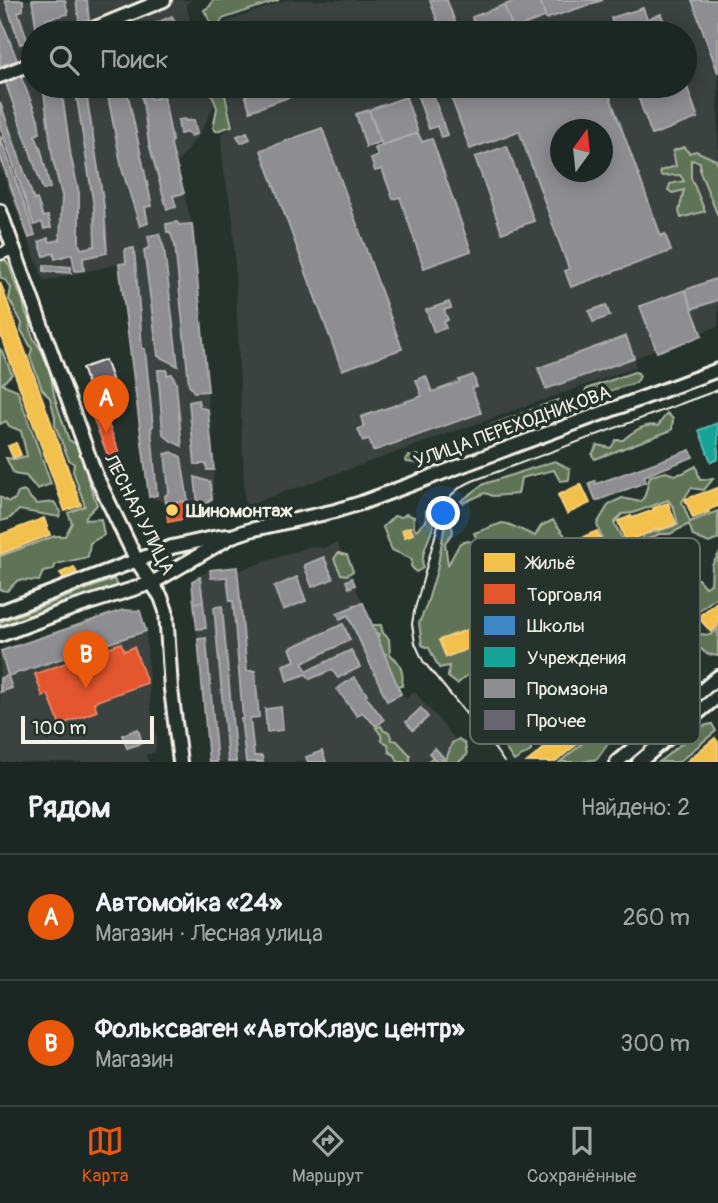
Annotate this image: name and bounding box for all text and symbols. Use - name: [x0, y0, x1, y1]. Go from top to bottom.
- search box: [21, 21, 697, 98]
- icon: search: [45, 41, 83, 79]
- text: Поиск: [101, 44, 169, 76]
- north arrow: [550, 119, 613, 182]
- pin: A: [83, 375, 129, 433]
- street label: УЛИЦА ПЕРЕХОДНИКОВА: [411, 380, 614, 474]
- street label: ЛЕСНАЯ УЛИЦА: [98, 449, 180, 579]
- your location: [426, 496, 460, 530]
- place label: Шиномонтаж: [185, 499, 293, 523]
- marker: Шиномонтаж: [164, 502, 180, 518]
- legend: [470, 538, 700, 744]
- text: Жильё: [524, 551, 576, 575]
- text: Торговля: [527, 583, 602, 607]
- text: Школы: [527, 614, 585, 638]
- pin: B: [63, 631, 109, 689]
- text: Учреждения: [527, 646, 626, 670]
- text: Промзона: [527, 677, 608, 701]
- text: Прочее: [527, 709, 587, 733]
- scale bar: [21, 713, 154, 745]
- text: 100 m: [32, 716, 86, 740]
- text: Рядом: [28, 789, 111, 826]
- text: Найдено: 2: [581, 793, 690, 822]
- text: Автомойка «24»: [95, 887, 282, 919]
- text: A: [44, 903, 58, 932]
- text: 260 m: [623, 903, 690, 932]
- text: Магазин · Лесная улица: [95, 919, 323, 948]
- text: Фольксваген «АвтоКлаус центр»: [95, 1013, 465, 1045]
- text: B: [44, 1029, 58, 1058]
- text: 300 m: [620, 1029, 690, 1058]
- text: Магазин: [95, 1045, 174, 1074]
- tab: Карта: [82, 1122, 129, 1188]
- tab: Маршрут: [292, 1122, 364, 1188]
- tab: Сохранённые: [527, 1122, 636, 1188]

